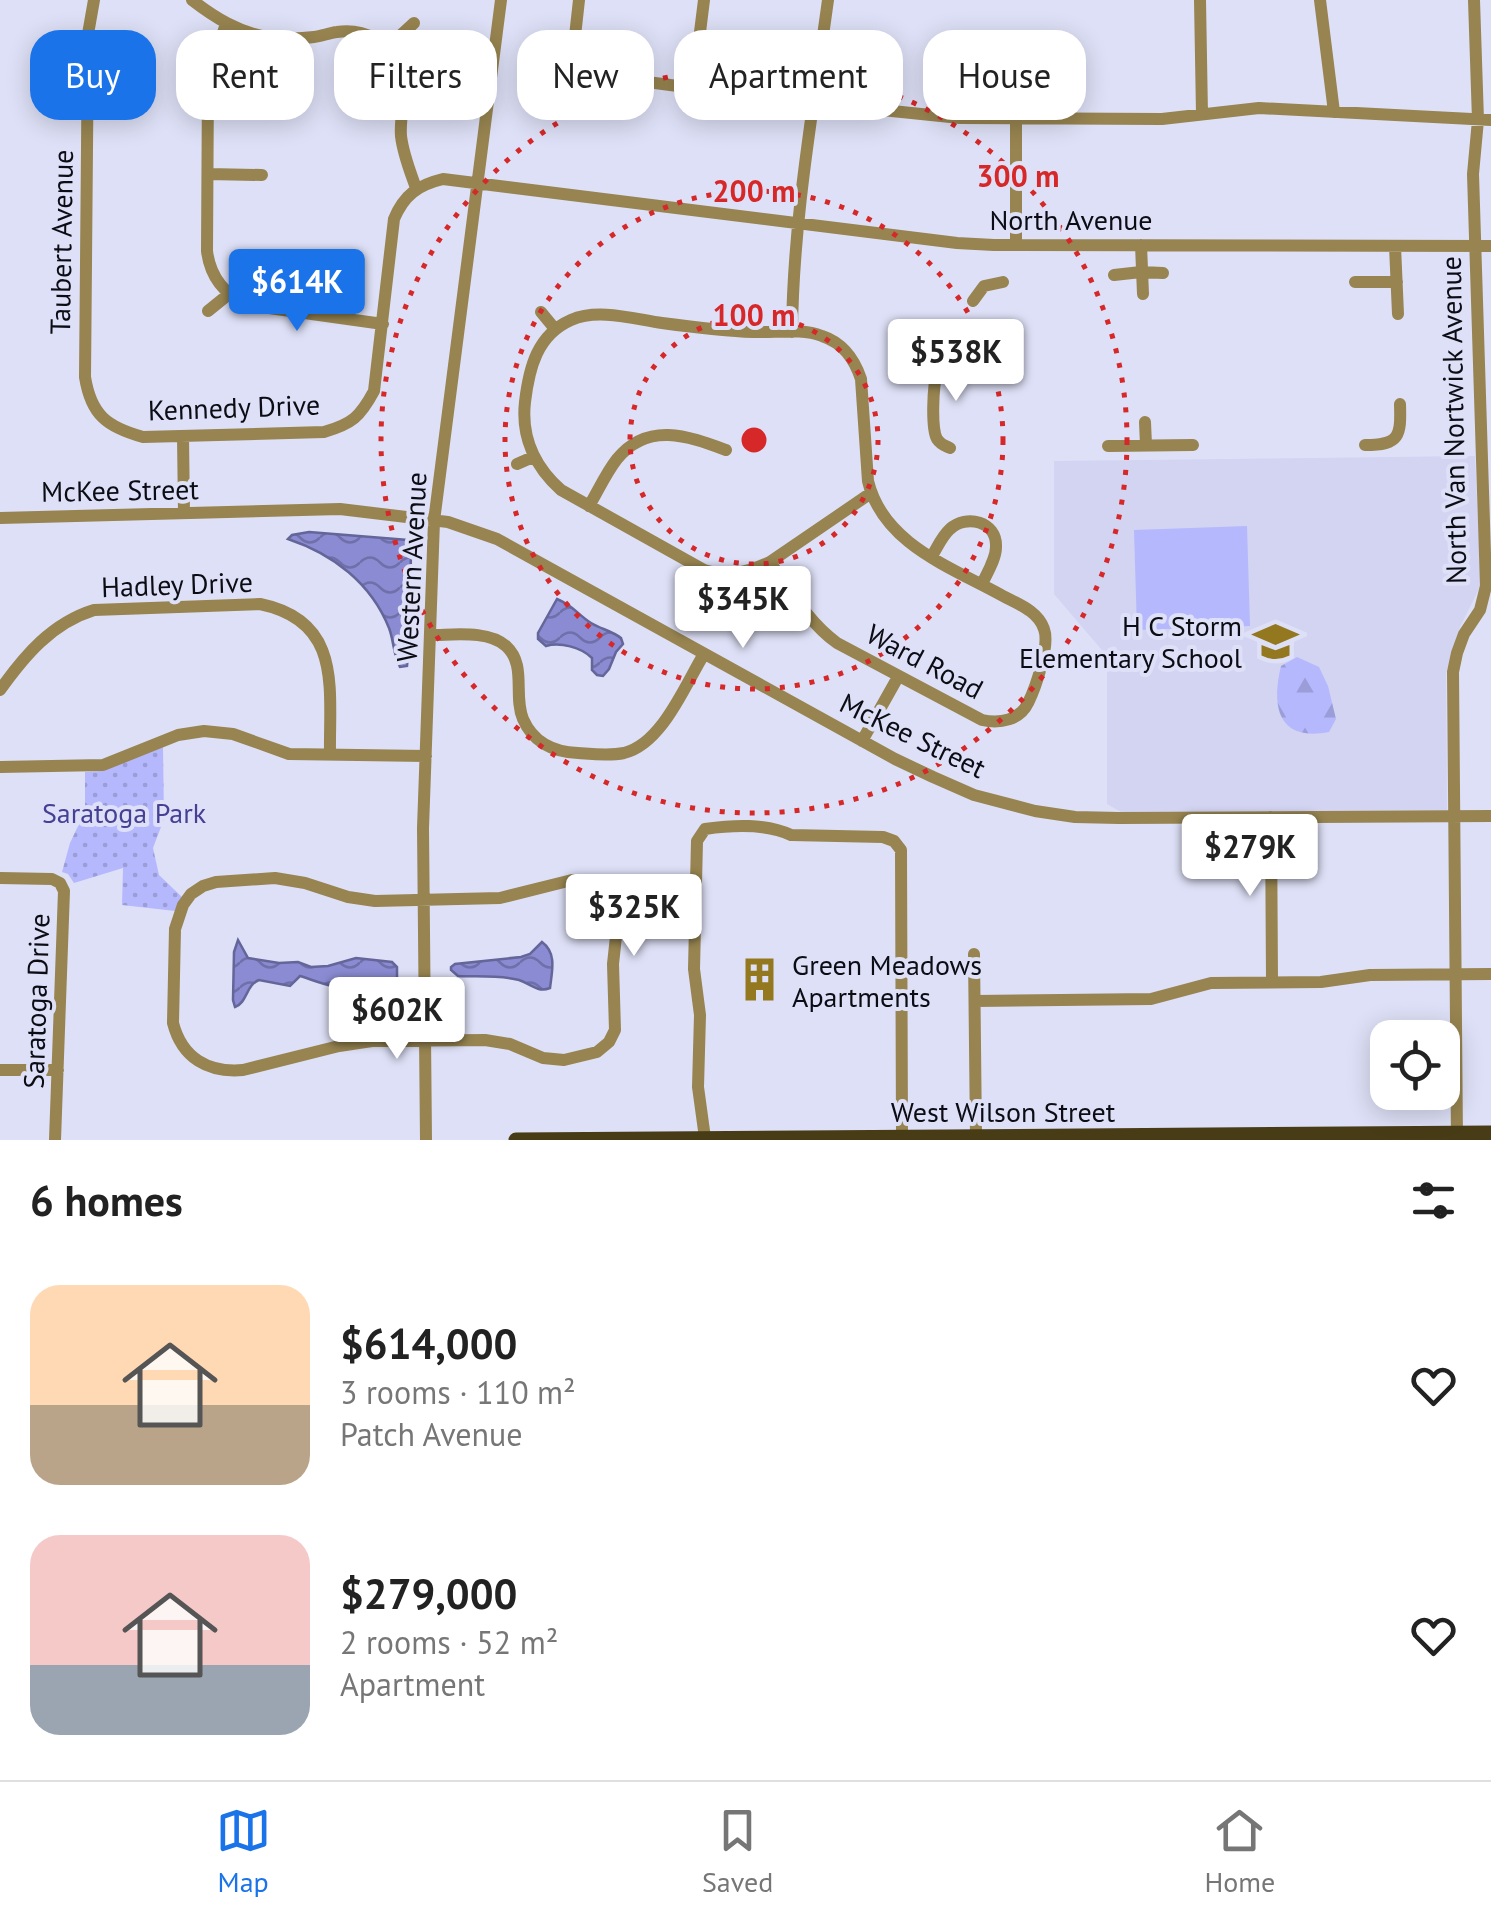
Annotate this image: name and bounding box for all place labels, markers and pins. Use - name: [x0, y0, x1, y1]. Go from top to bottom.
- pin: $614K: [227, 249, 367, 334]
- pin: $538K: [886, 319, 1026, 404]
- centre of rings: [736, 422, 772, 458]
- pin: $345K: [673, 566, 813, 651]
- place label: H C Storm Elementary School: [1019, 607, 1242, 676]
- school or university icon: H C Storm Elementary School: [1251, 617, 1299, 665]
- pin: $279K: [1180, 814, 1320, 899]
- pin: $325K: [564, 874, 704, 959]
- place label: Green Meadows Apartments: [792, 946, 982, 1015]
- building icon: Green Meadows Apartments: [735, 956, 783, 1004]
- pin: $602K: [327, 977, 467, 1062]

